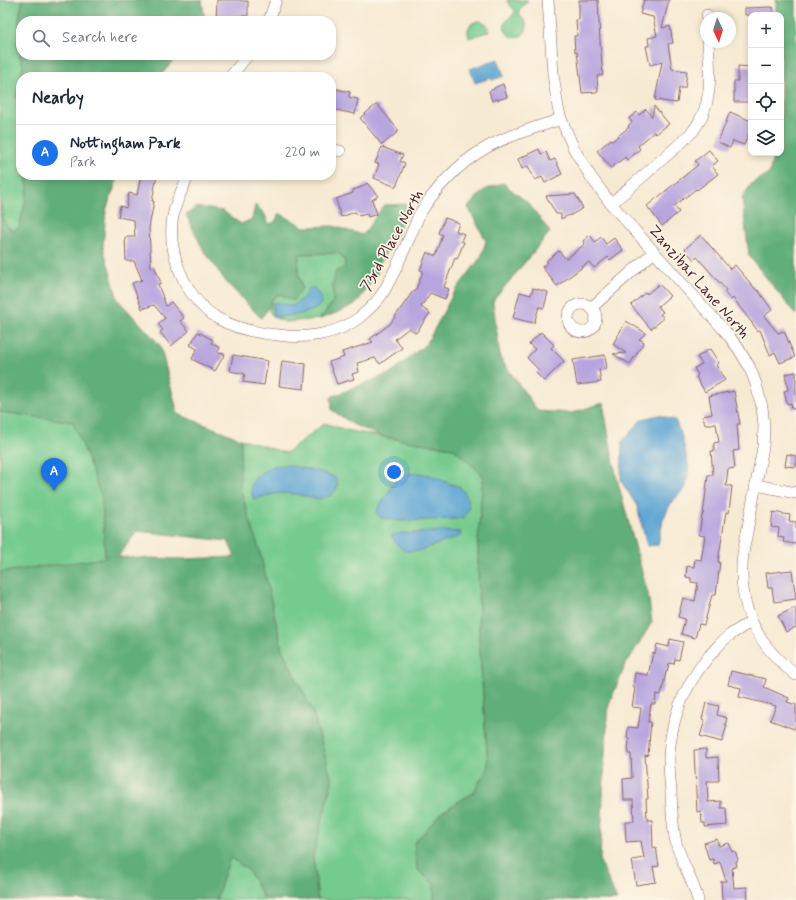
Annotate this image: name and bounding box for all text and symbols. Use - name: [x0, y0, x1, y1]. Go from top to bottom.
- north arrow: [700, 12, 736, 48]
- map controls: [748, 12, 784, 156]
- button: +: [748, 12, 784, 48]
- search box: [16, 16, 336, 60]
- icon: search: [30, 27, 52, 49]
- text: Search here: [62, 28, 138, 48]
- button: −: [748, 48, 784, 84]
- button: locate: [748, 84, 784, 120]
- text: Nearby: [32, 87, 84, 109]
- button: layers: [748, 120, 784, 156]
- text: Nottingham Park: [70, 134, 181, 154]
- text: A: [41, 144, 49, 161]
- text: 220 m: [285, 144, 320, 161]
- text: Park: [70, 154, 96, 171]
- street label: 73rd Place North: [356, 186, 429, 295]
- street label: Zanzibar Lane North: [644, 221, 754, 343]
- pin: A: [41, 458, 67, 491]
- your location: [384, 462, 404, 482]

